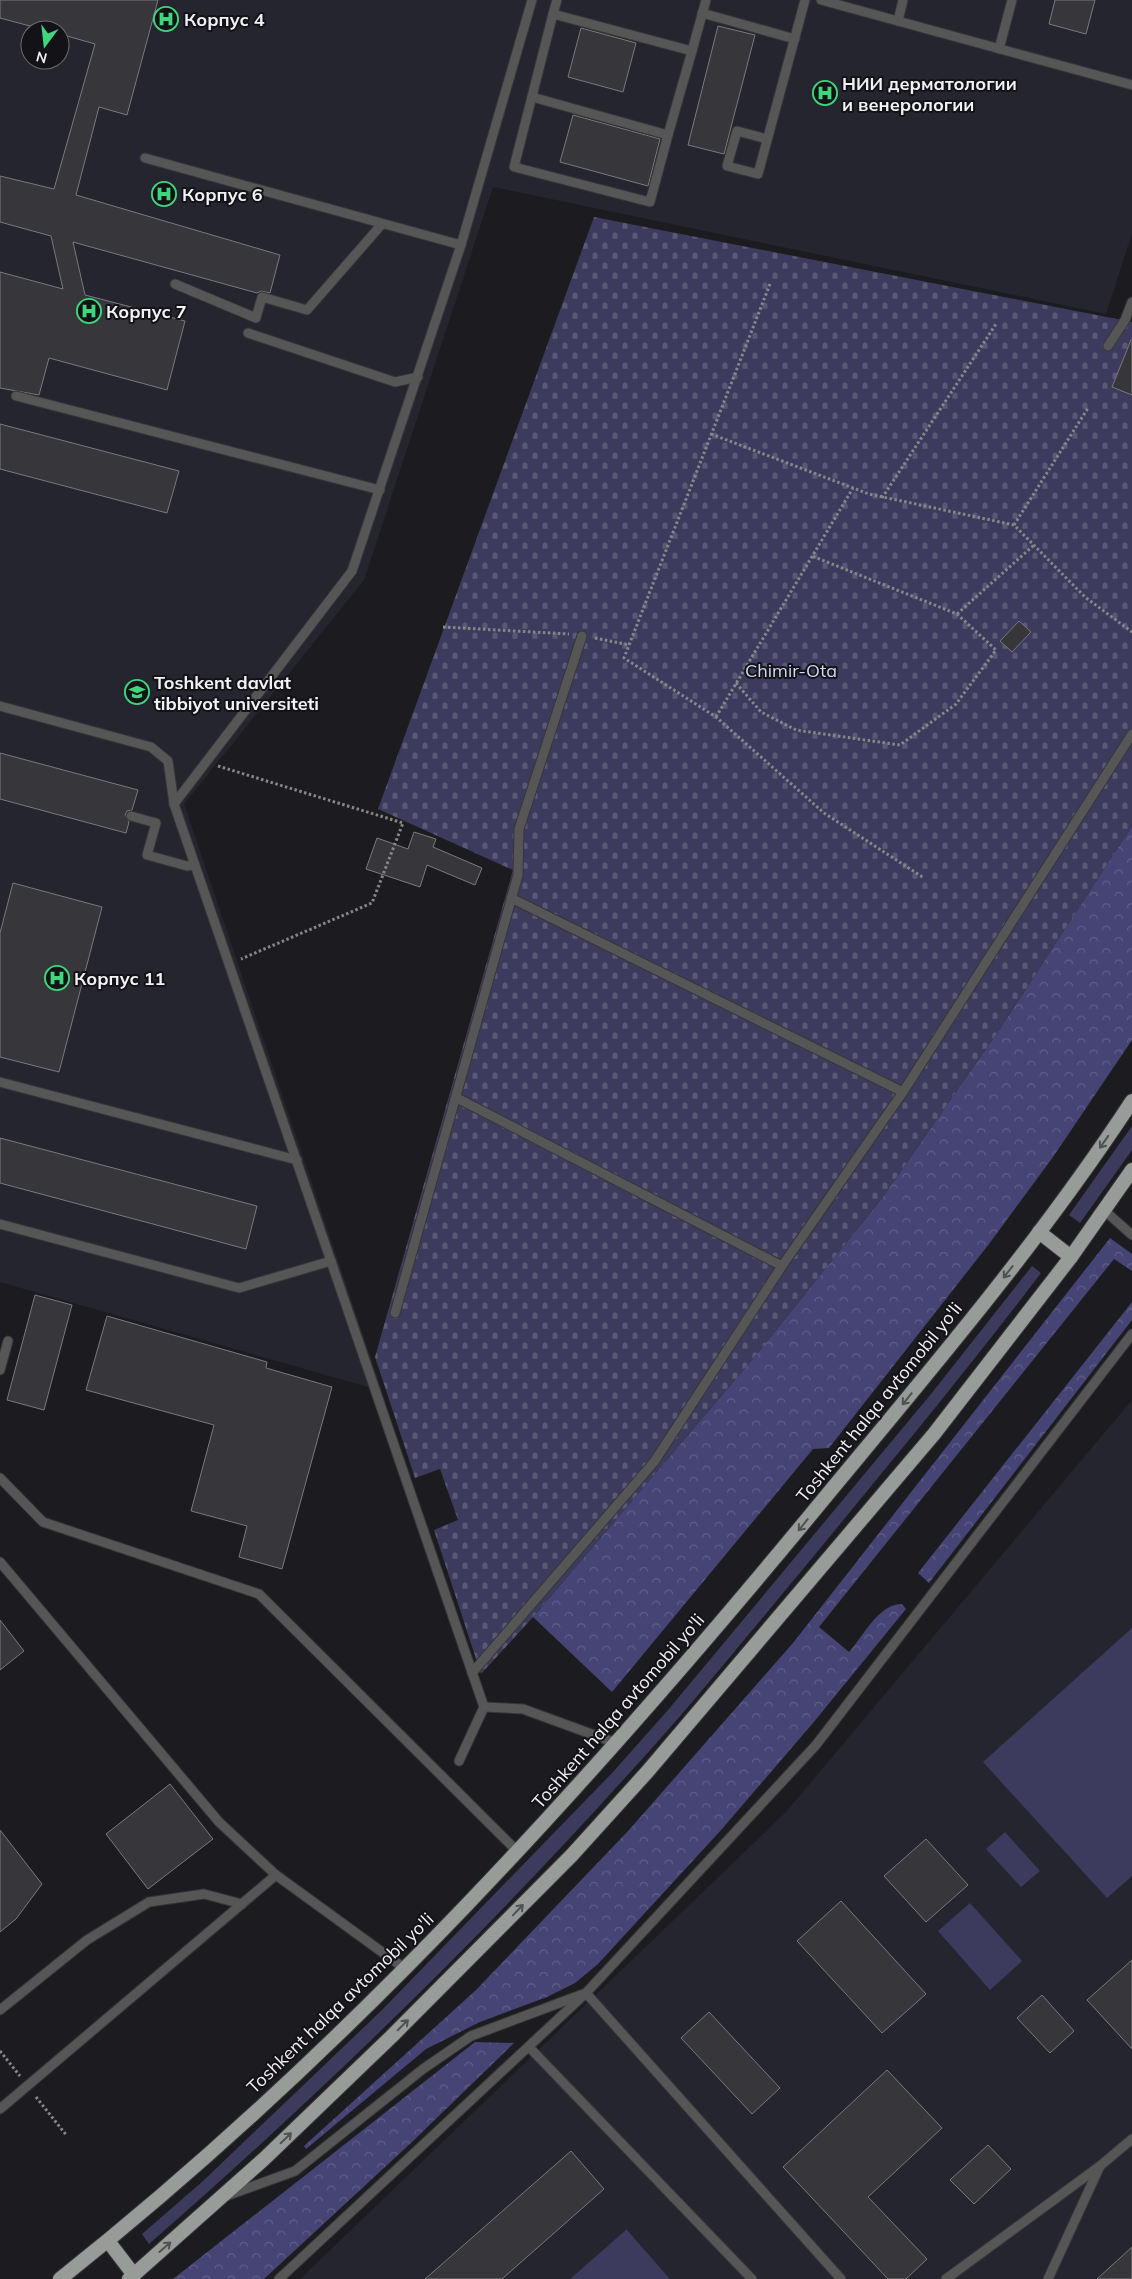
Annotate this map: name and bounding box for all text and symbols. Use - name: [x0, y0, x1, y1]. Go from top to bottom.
- hospital icon: Корпус 4: [153, 6, 179, 32]
- place label: Корпус 4: [184, 8, 265, 31]
- north arrow: [20, 20, 70, 70]
- text: N: [34, 47, 49, 68]
- place label: НИИ дерматологии и венерологии: [842, 72, 1017, 116]
- hospital icon: НИИ дерматологии и венерологии: [812, 80, 838, 106]
- hospital icon: Корпус 6: [151, 181, 177, 207]
- place label: Корпус 6: [182, 183, 263, 206]
- hospital icon: Корпус 7: [76, 298, 102, 324]
- place label: Корпус 7: [106, 300, 187, 323]
- park label: Chimir-Ota: [745, 659, 837, 682]
- place label: Toshkent davlat tibbiyot universiteti: [154, 671, 319, 715]
- school or university icon: Toshkent davlat tibbiyot universiteti: [124, 679, 150, 705]
- hospital icon: Корпус 11: [44, 965, 70, 991]
- place label: Корпус 11: [74, 967, 165, 990]
- one-way arrow: [1099, 1134, 1110, 1148]
- one-way arrow: [1003, 1265, 1013, 1279]
- street label: Toshkent halqa avtomobil yo'li: [791, 1297, 967, 1507]
- one-way arrow: [901, 1393, 912, 1406]
- one-way arrow: [798, 1518, 809, 1531]
- street label: Toshkent halqa avtomobil yo'li: [527, 1609, 709, 1813]
- one-way arrow: [512, 1904, 524, 1917]
- street label: Toshkent halqa avtomobil yo'li: [242, 1908, 438, 2098]
- one-way arrow: [397, 2019, 409, 2032]
- one-way arrow: [280, 2133, 292, 2145]
- one-way arrow: [159, 2241, 172, 2253]

